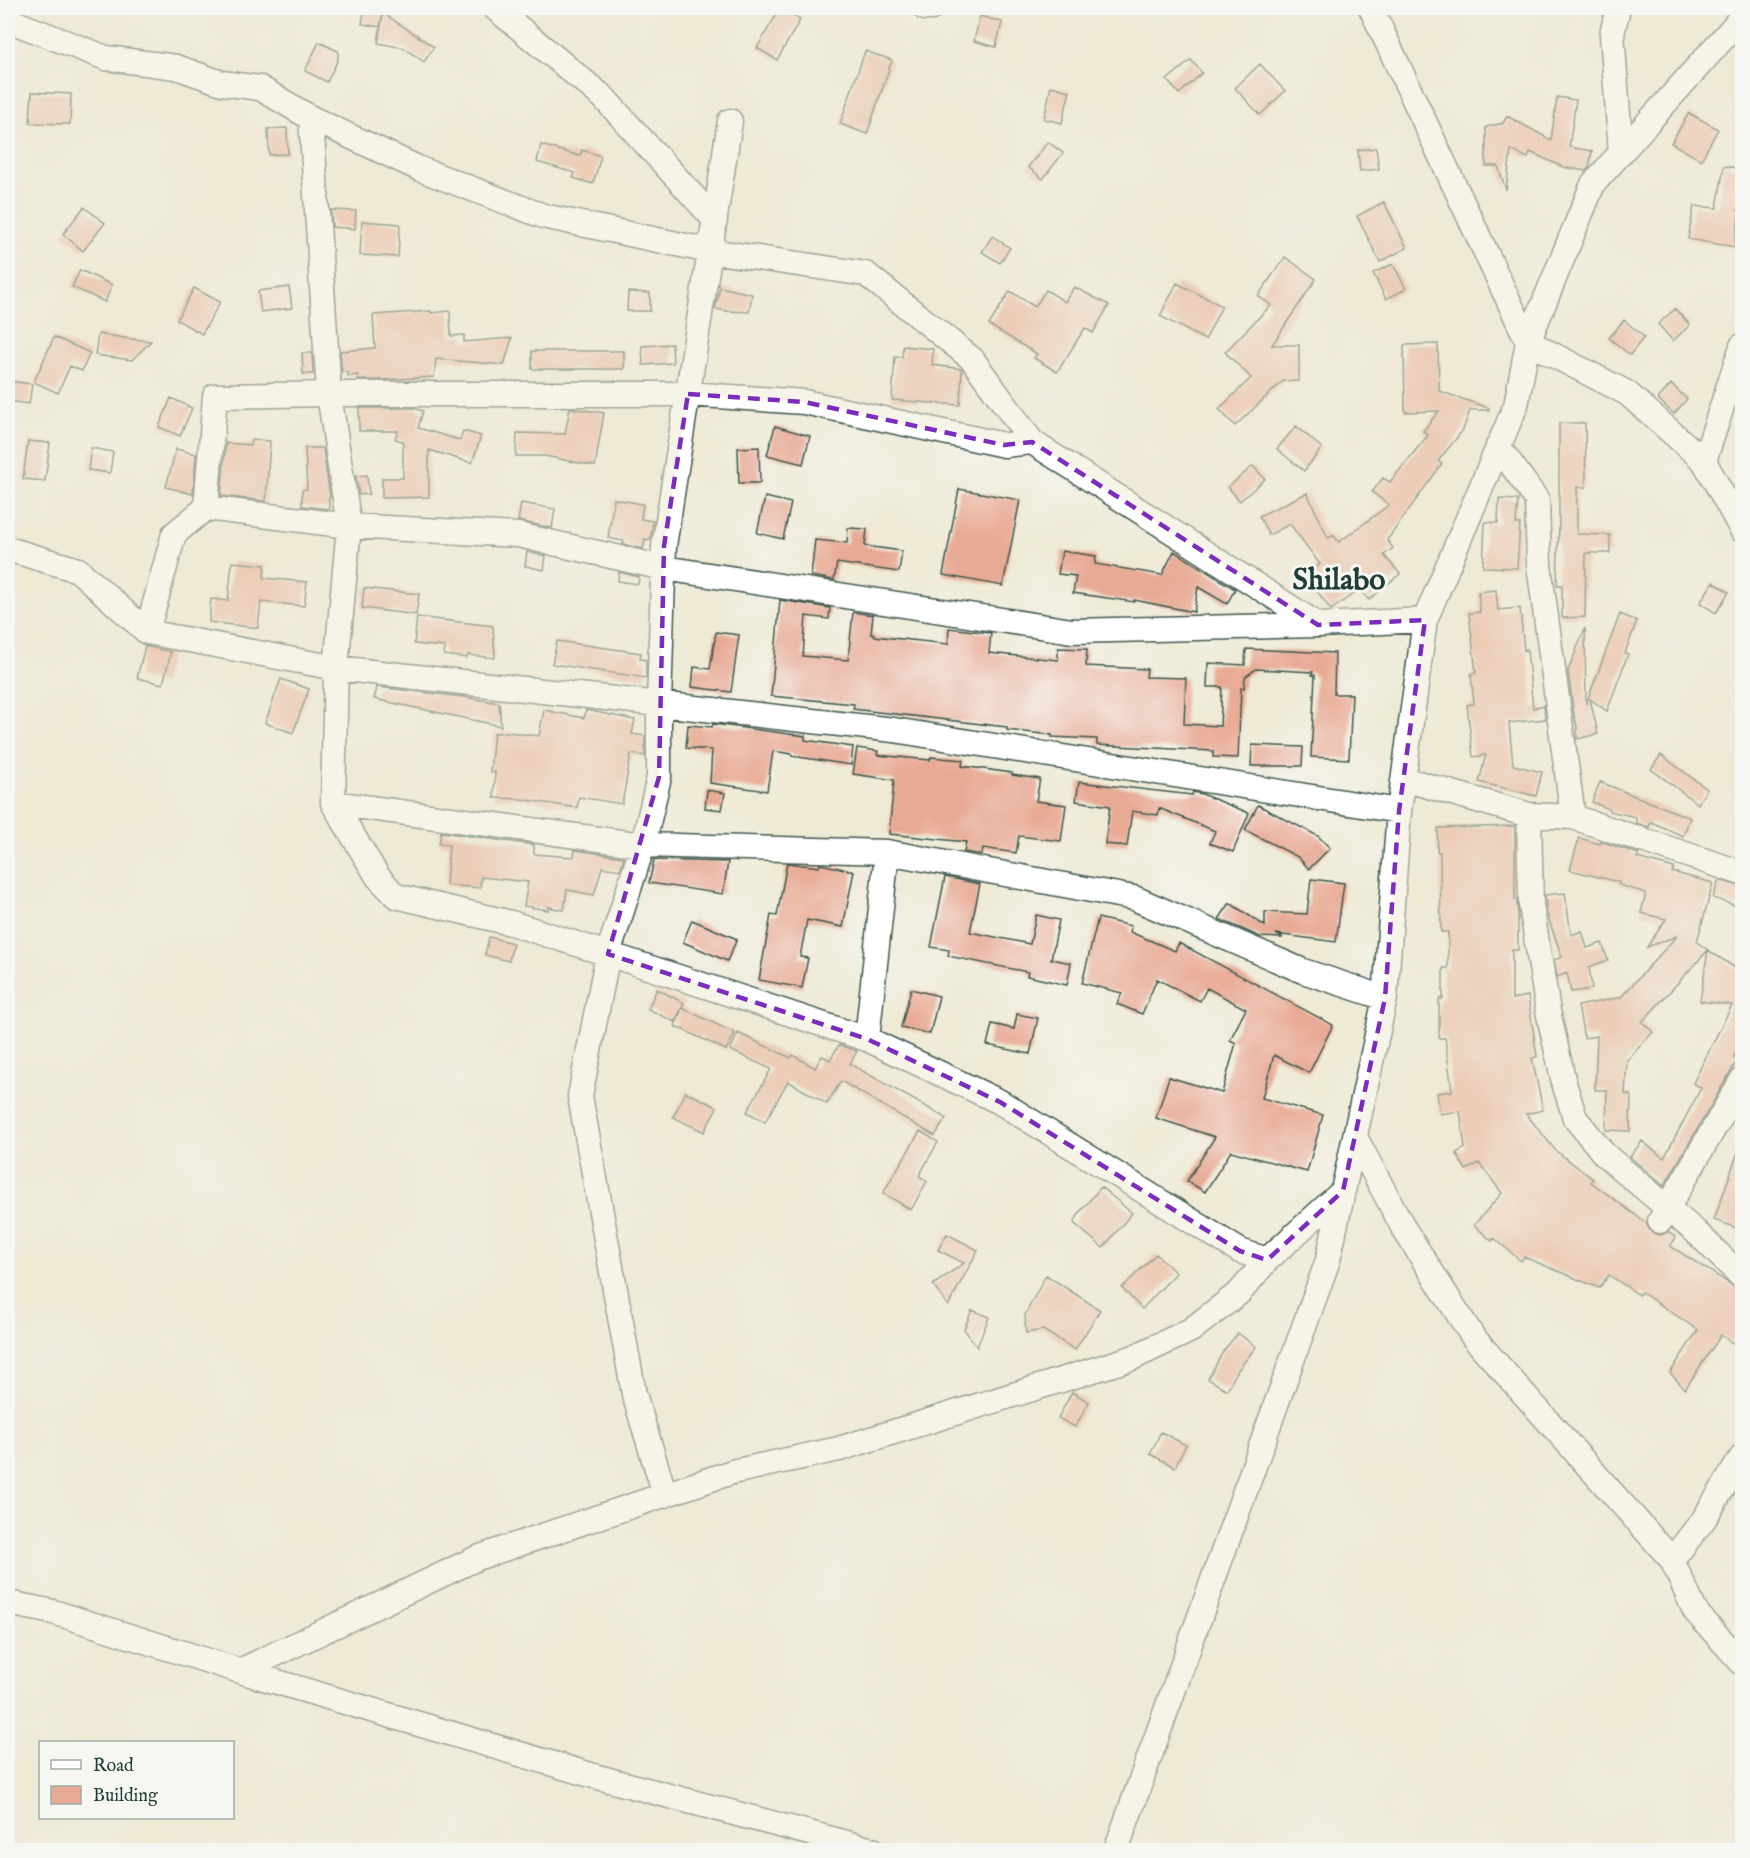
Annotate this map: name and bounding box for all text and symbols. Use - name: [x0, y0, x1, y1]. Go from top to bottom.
- district label: Shilabo: [1293, 562, 1385, 600]
- legend: [39, 1741, 234, 1819]
- text: Road: [93, 1755, 134, 1778]
- text: Building: [93, 1785, 158, 1808]

